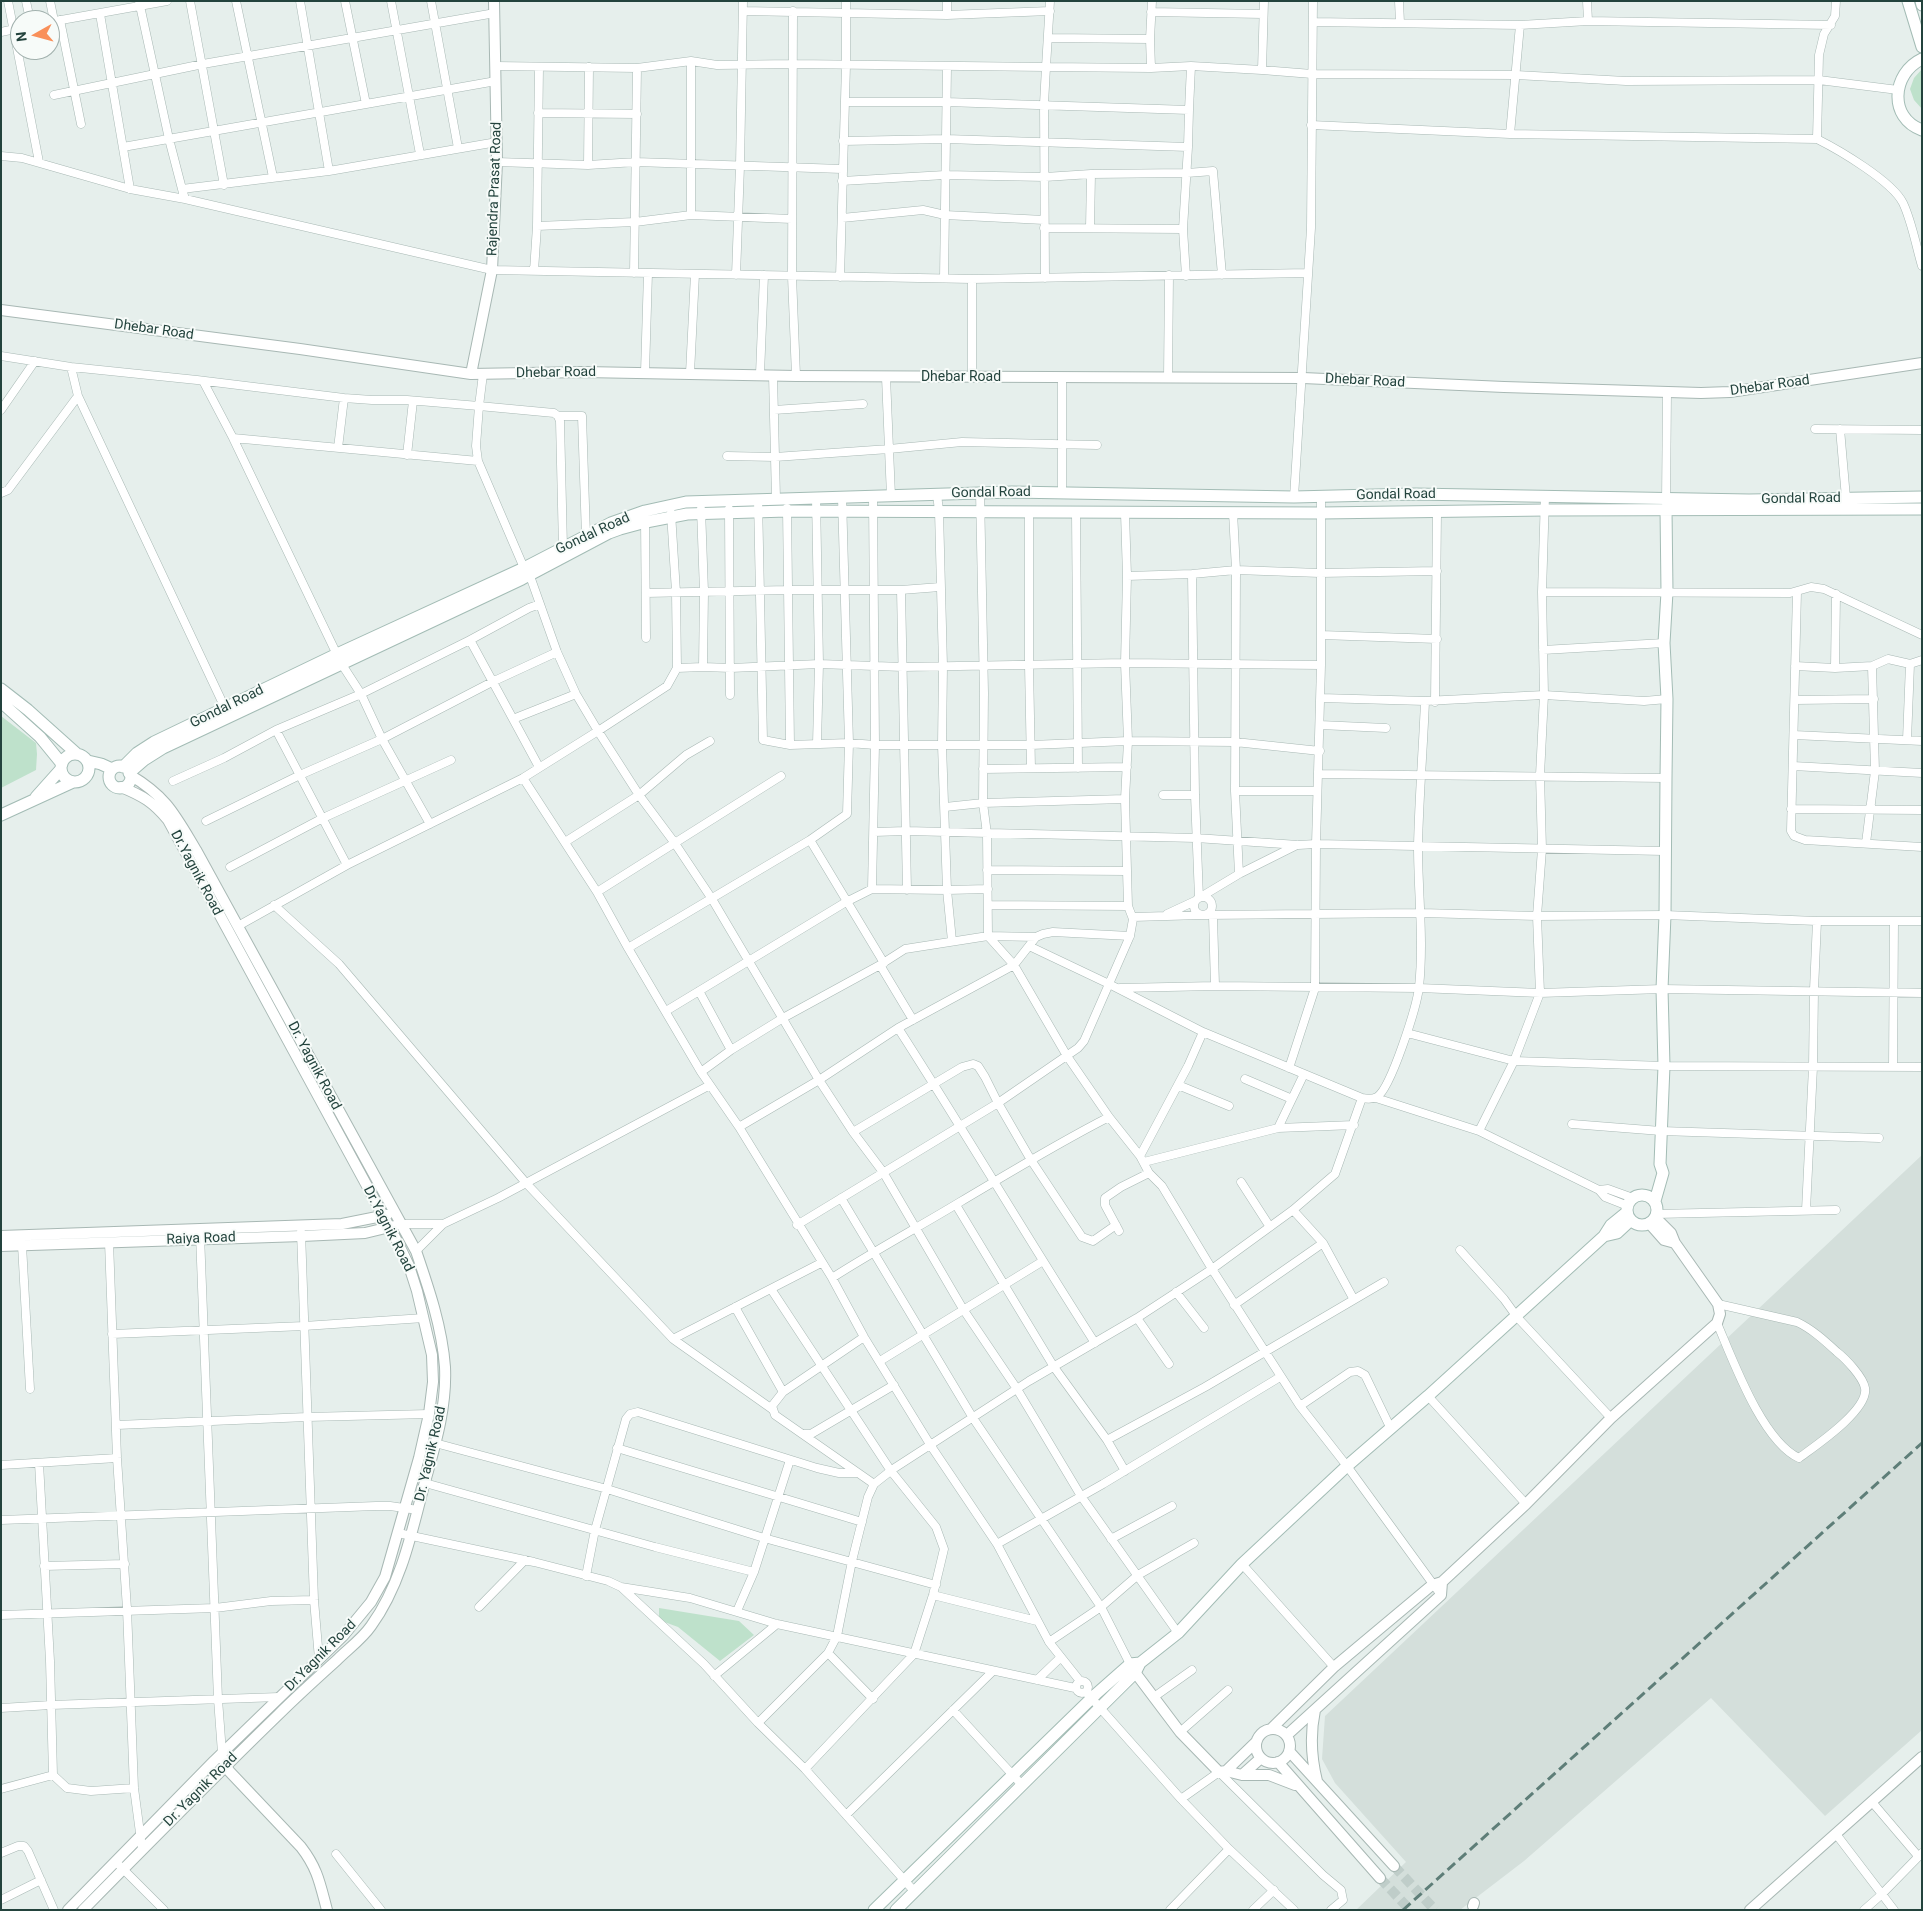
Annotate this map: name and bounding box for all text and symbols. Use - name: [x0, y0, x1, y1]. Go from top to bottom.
- north arrow: [10, 10, 60, 60]
- text: N: [13, 31, 30, 43]
- street label: Rajendra Prasat Road: [484, 122, 506, 256]
- street label: Dhebar Road: [113, 316, 195, 344]
- street label: Dhebar Road: [516, 364, 596, 382]
- street label: Dhebar Road: [921, 369, 1001, 385]
- street label: Dhebar Road: [1325, 371, 1405, 391]
- street label: Dhebar Road: [1729, 372, 1811, 400]
- street label: Gondal Road: [951, 484, 1031, 502]
- street label: Gondal Road: [1356, 486, 1436, 504]
- street label: Gondal Road: [1761, 490, 1841, 508]
- street label: Gondal Road: [553, 510, 633, 558]
- street label: Gondal Road: [187, 682, 267, 732]
- street label: Dr.Yagnik Road: [167, 828, 225, 918]
- street label: Dr. Yagnik Road: [284, 1019, 344, 1113]
- street label: Dr.Yagnik Road: [359, 1183, 417, 1275]
- street label: Raiya Road: [166, 1229, 236, 1249]
- street label: Dr. Yagnik Road: [412, 1405, 450, 1503]
- street label: Dr.Yagnik Road: [282, 1617, 360, 1695]
- street label: Dr. Yagnik Road: [161, 1750, 241, 1830]

